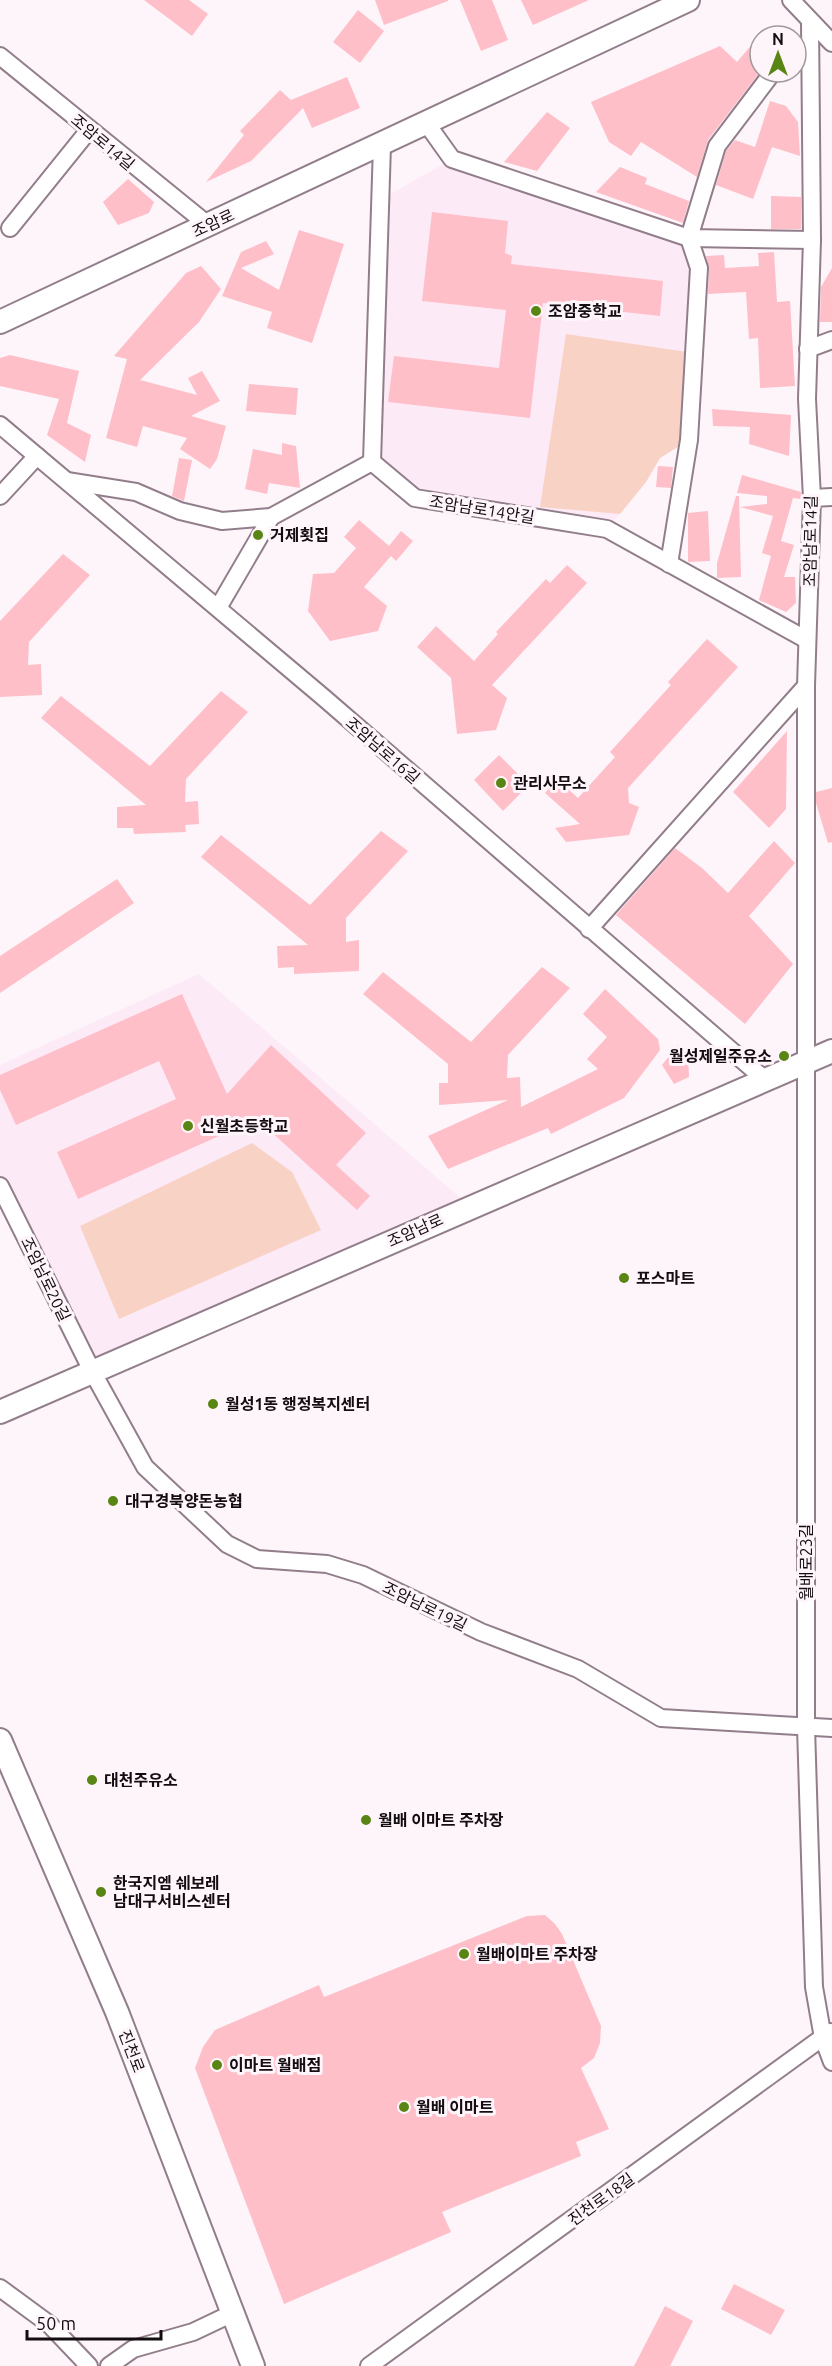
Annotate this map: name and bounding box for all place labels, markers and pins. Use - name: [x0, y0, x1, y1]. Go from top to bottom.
- place label: 조암중학교: [548, 302, 622, 320]
- marker: 조암중학교: [529, 304, 543, 318]
- place label: 거제횟집: [270, 526, 329, 544]
- marker: 거제횟집: [251, 528, 265, 542]
- place label: 관리사무소: [513, 774, 587, 792]
- marker: 관리사무소: [494, 776, 508, 790]
- place label: 월성제일주유소: [669, 1047, 772, 1065]
- marker: 월성제일주유소: [777, 1049, 791, 1063]
- place label: 신월초등학교: [200, 1117, 289, 1135]
- marker: 신월초등학교: [181, 1119, 195, 1133]
- place label: 포스마트: [636, 1269, 695, 1287]
- marker: 포스마트: [617, 1271, 631, 1285]
- place label: 월성1동 행정복지센터: [225, 1395, 370, 1413]
- marker: 월성1동 행정복지센터: [206, 1397, 220, 1411]
- place label: 대구경북양돈농협: [125, 1492, 243, 1510]
- marker: 대구경북양돈농협: [106, 1494, 120, 1508]
- place label: 대천주유소: [104, 1771, 178, 1789]
- marker: 대천주유소: [85, 1773, 99, 1787]
- place label: 월배 이마트 주차장: [378, 1811, 504, 1829]
- marker: 월배 이마트 주차장: [359, 1813, 373, 1827]
- place label: 한국지엠 쉐보레 남대구서비스센터: [113, 1874, 231, 1910]
- marker: 한국지엠 쉐보레 남대구서비스센터: [94, 1885, 108, 1899]
- place label: 월배이마트 주차장: [476, 1945, 598, 1963]
- marker: 월배이마트 주차장: [457, 1947, 471, 1961]
- place label: 이마트 월배점: [229, 2056, 321, 2074]
- marker: 이마트 월배점: [210, 2058, 224, 2072]
- place label: 월배 이마트: [416, 2098, 494, 2116]
- marker: 월배 이마트: [397, 2100, 411, 2114]

